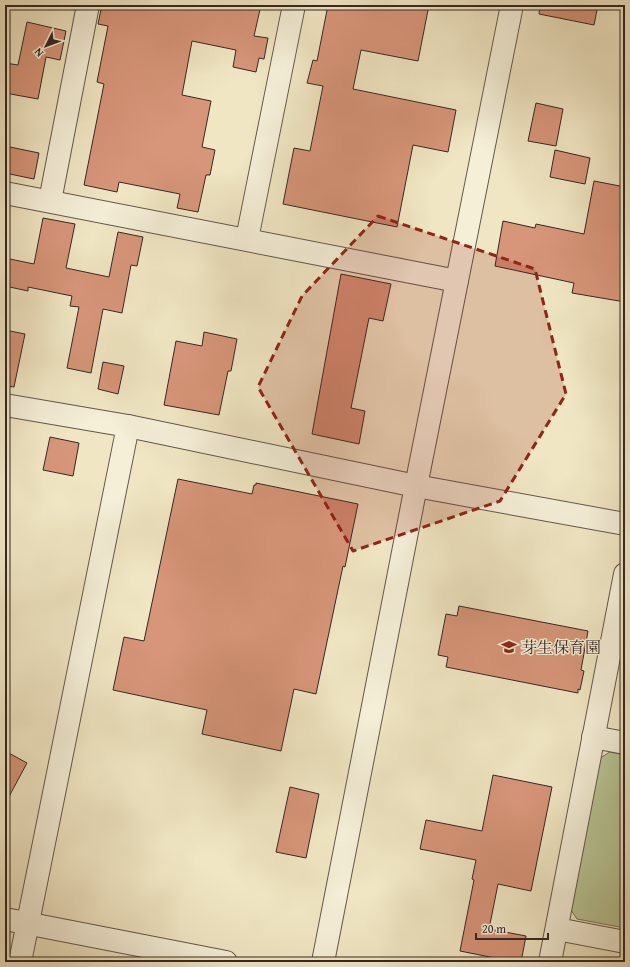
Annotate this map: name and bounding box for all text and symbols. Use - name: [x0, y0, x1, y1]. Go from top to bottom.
- north arrow: [26, 26, 66, 66]
- text: N: [30, 44, 47, 61]
- place label: 芽生保育園: [521, 635, 601, 659]
- school or university icon: 芽生保育園: [500, 638, 518, 656]
- scale bar: [476, 915, 548, 941]
- text: 20 m: [482, 920, 506, 937]

